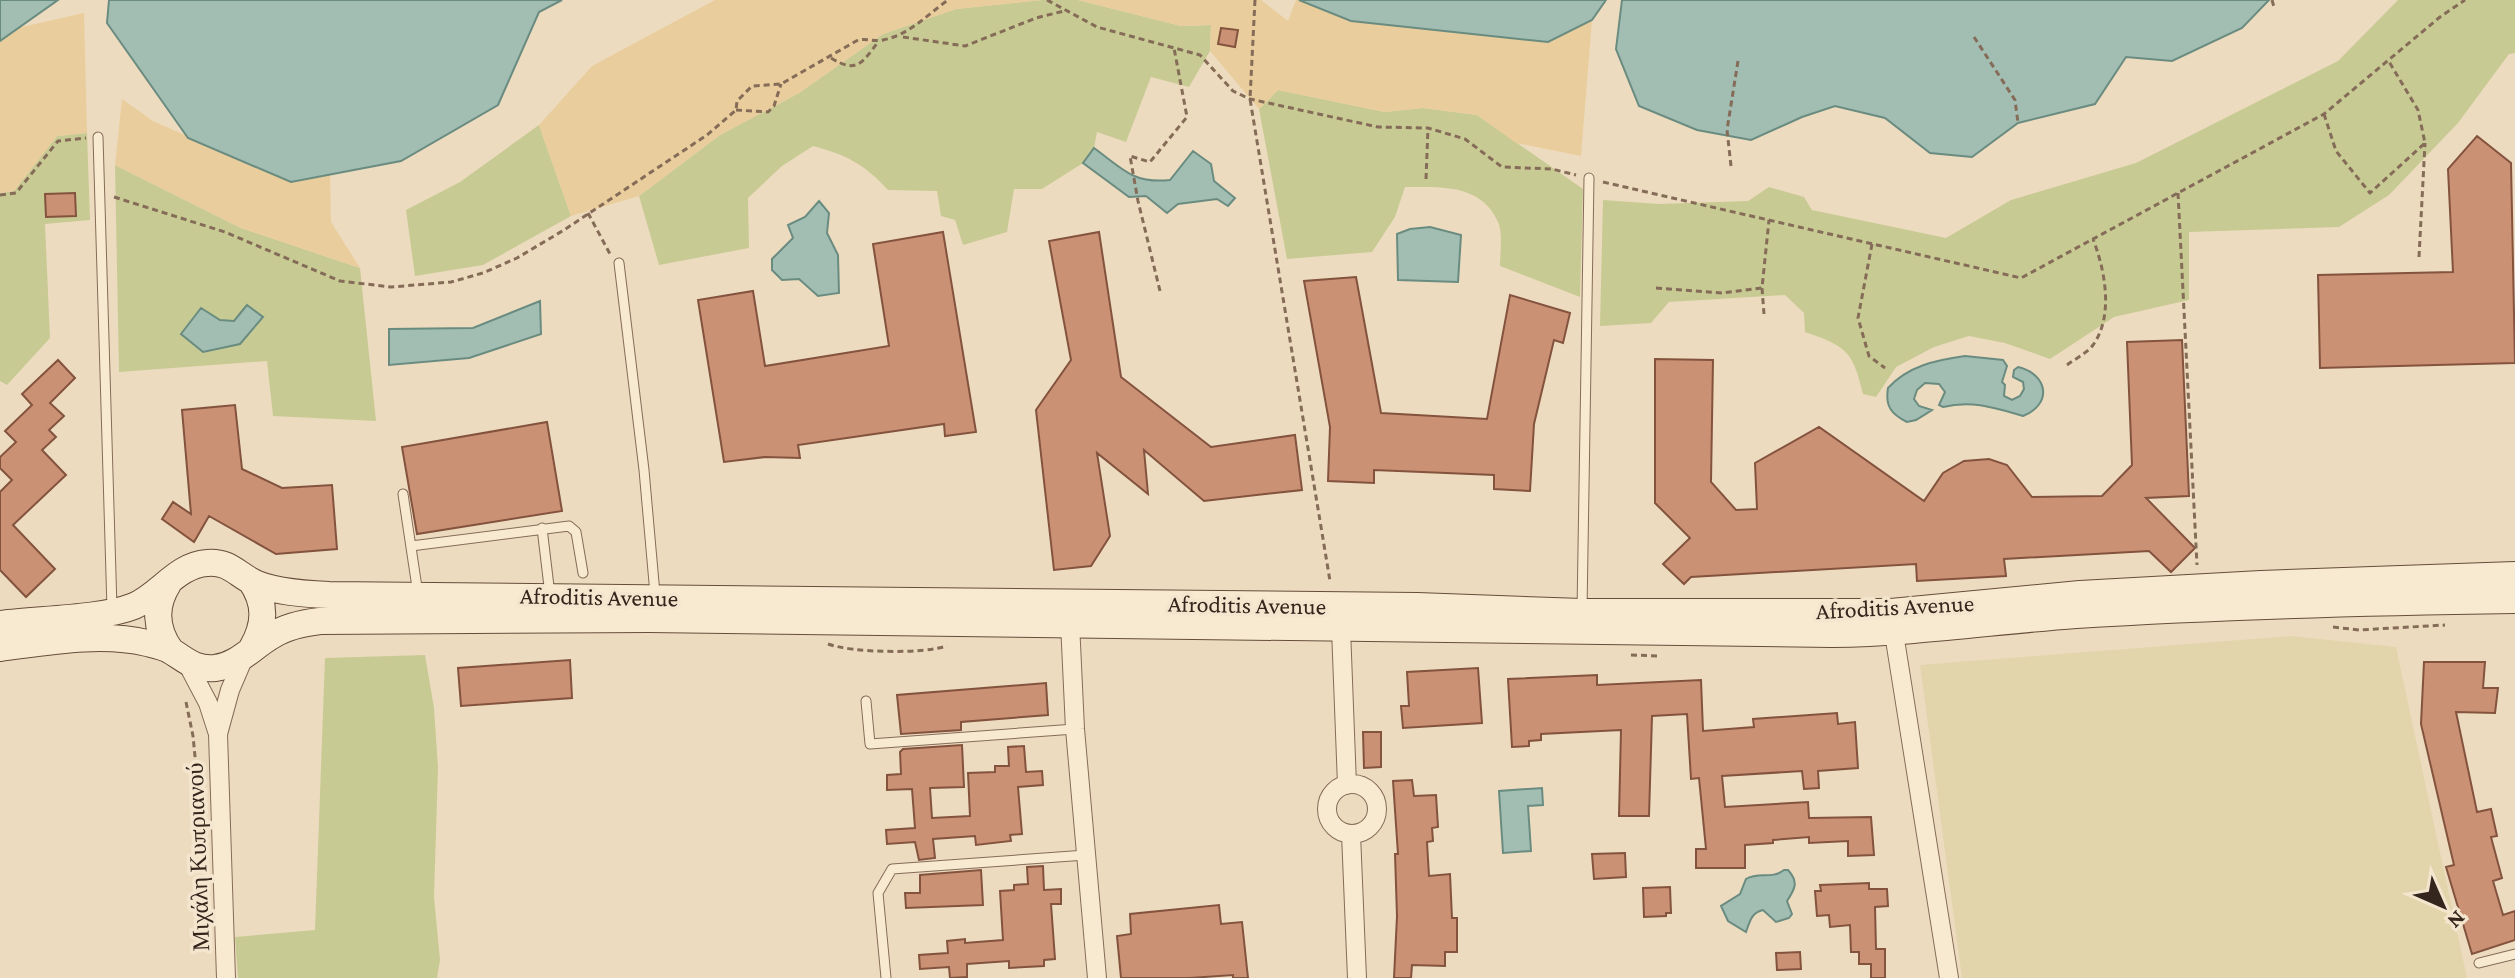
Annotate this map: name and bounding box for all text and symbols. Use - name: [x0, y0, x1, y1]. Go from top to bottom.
- street label: Afroditis Avenue: [520, 582, 678, 611]
- street label: Afroditis Avenue: [1815, 589, 1975, 624]
- street label: Afroditis Avenue: [1168, 590, 1326, 619]
- street label: Μιχάλη Κυπριανού: [181, 762, 214, 952]
- north arrow: [2403, 866, 2483, 946]
- text: N: [2443, 906, 2471, 934]

